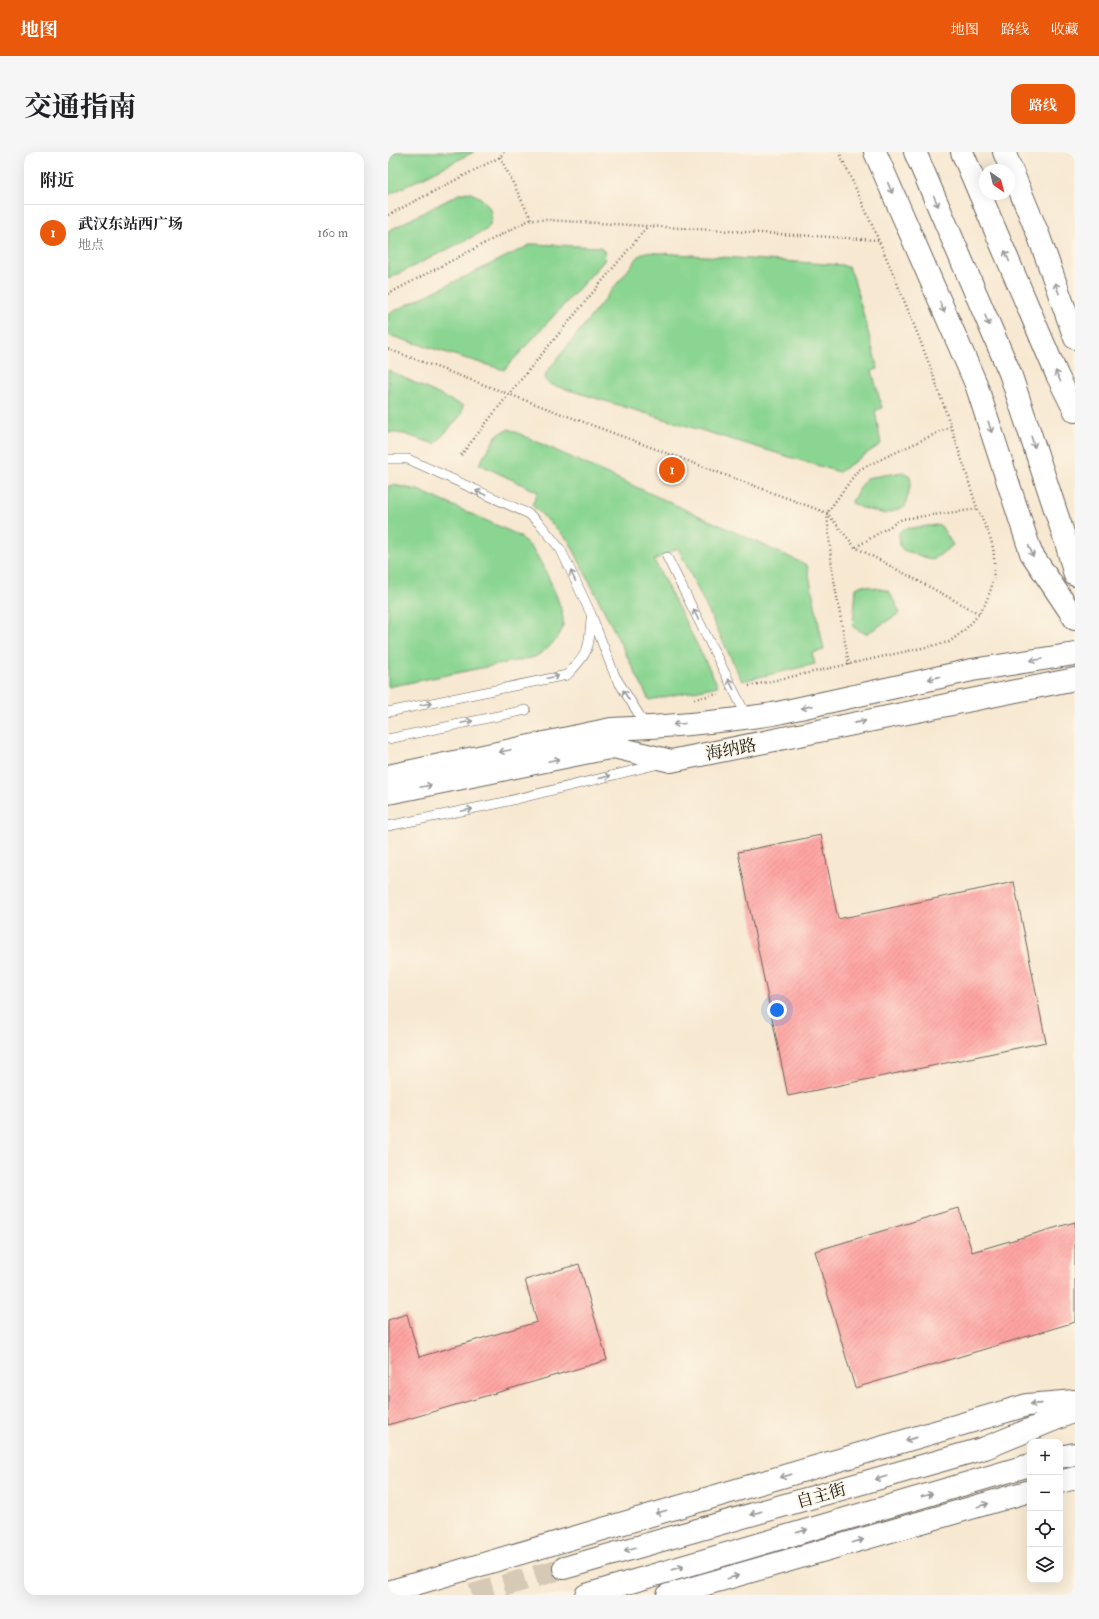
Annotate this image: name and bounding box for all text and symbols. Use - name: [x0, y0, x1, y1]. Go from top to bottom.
- text: 地图: [20, 18, 58, 42]
- text: 地图: [951, 21, 979, 38]
- text: 路线: [1001, 21, 1029, 38]
- text: 收藏: [1051, 21, 1079, 38]
- button: 路线: [1011, 84, 1075, 124]
- text: 交通指南: [24, 90, 136, 125]
- north arrow: [979, 164, 1015, 200]
- text: 附近: [40, 170, 74, 191]
- one-way arrow: [887, 181, 894, 193]
- one-way arrow: [933, 194, 940, 206]
- text: 武汉东站西广场: [78, 215, 183, 234]
- text: 1: [51, 225, 55, 241]
- text: 160 m: [317, 225, 348, 241]
- text: 地点: [78, 237, 104, 253]
- one-way arrow: [1003, 250, 1011, 262]
- one-way arrow: [1053, 282, 1060, 295]
- one-way arrow: [939, 300, 947, 312]
- one-way arrow: [984, 314, 992, 326]
- one-way arrow: [1054, 370, 1061, 382]
- one-way arrow: [987, 421, 995, 433]
- one-way arrow: [1030, 435, 1037, 448]
- pin: 1: [659, 455, 685, 485]
- one-way arrow: [475, 488, 487, 496]
- one-way arrow: [1028, 544, 1035, 556]
- one-way arrow: [569, 570, 576, 582]
- one-way arrow: [692, 610, 699, 622]
- one-way arrow: [1030, 656, 1043, 664]
- one-way arrow: [547, 673, 560, 681]
- one-way arrow: [928, 675, 941, 683]
- one-way arrow: [726, 678, 734, 690]
- one-way arrow: [621, 689, 629, 701]
- one-way arrow: [419, 700, 432, 708]
- one-way arrow: [801, 703, 814, 711]
- one-way arrow: [460, 718, 473, 726]
- one-way arrow: [853, 718, 866, 726]
- one-way arrow: [673, 721, 686, 728]
- street label: 海纳路: [704, 734, 758, 765]
- one-way arrow: [498, 748, 511, 756]
- one-way arrow: [547, 755, 560, 763]
- one-way arrow: [598, 773, 611, 780]
- one-way arrow: [419, 781, 432, 789]
- one-way arrow: [460, 806, 473, 814]
- your location: [767, 1000, 787, 1020]
- one-way arrow: [1030, 1401, 1043, 1408]
- one-way arrow: [905, 1436, 918, 1443]
- map controls: [1027, 1439, 1063, 1583]
- button: +: [1027, 1439, 1063, 1475]
- one-way arrow: [780, 1472, 793, 1480]
- one-way arrow: [874, 1475, 887, 1482]
- button: −: [1027, 1475, 1063, 1511]
- street label: 自主街: [794, 1478, 849, 1513]
- one-way arrow: [920, 1491, 933, 1498]
- one-way arrow: [976, 1501, 989, 1508]
- one-way arrow: [655, 1509, 668, 1516]
- one-way arrow: [749, 1510, 762, 1517]
- button: locate: [1027, 1511, 1063, 1547]
- one-way arrow: [796, 1527, 809, 1534]
- one-way arrow: [851, 1537, 864, 1544]
- one-way arrow: [624, 1546, 637, 1553]
- button: layers: [1027, 1547, 1063, 1583]
- one-way arrow: [671, 1564, 684, 1571]
- one-way arrow: [726, 1572, 739, 1580]

